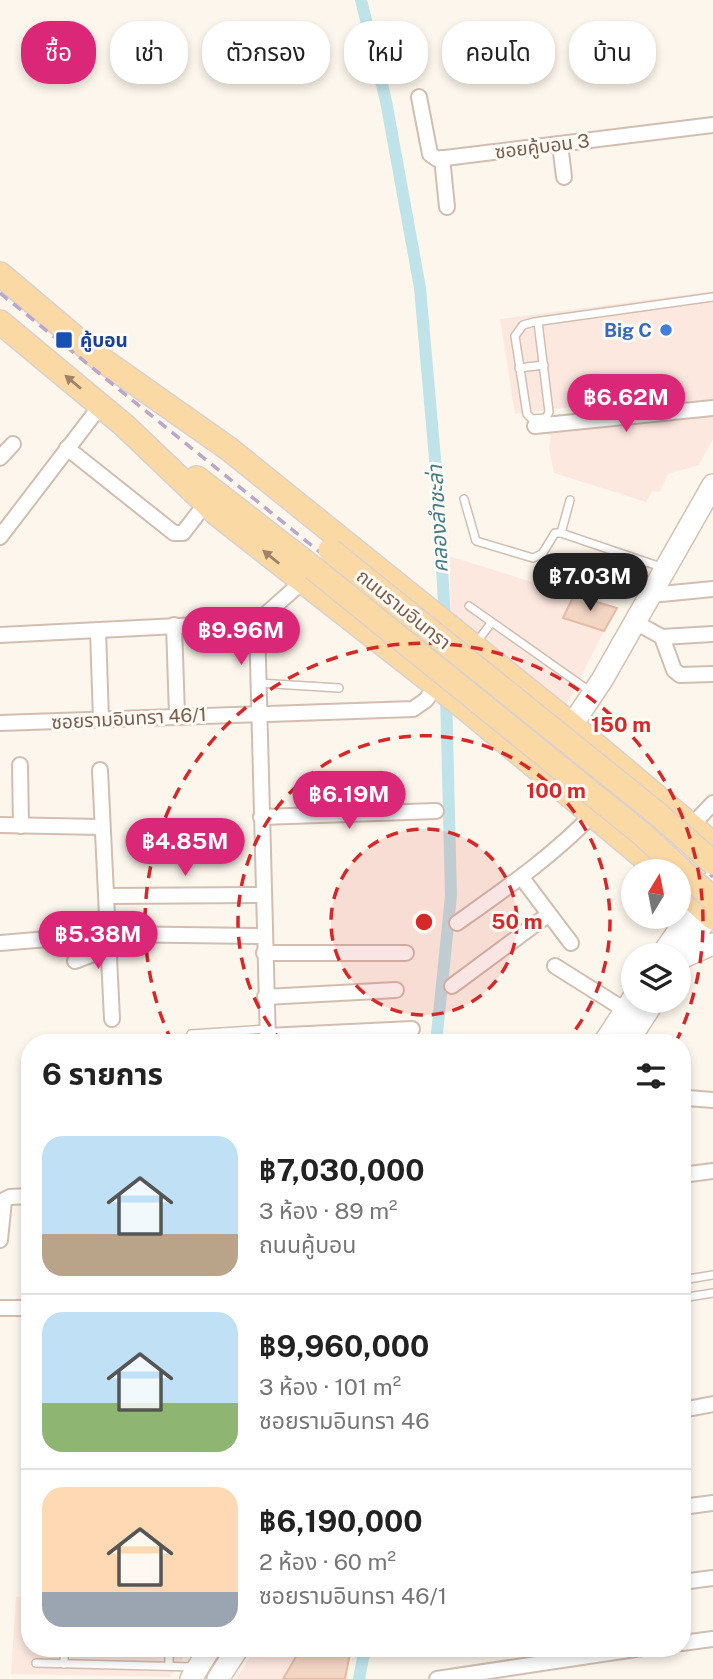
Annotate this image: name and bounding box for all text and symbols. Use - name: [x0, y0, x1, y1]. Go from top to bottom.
- chip: ซื้อ: [21, 21, 96, 84]
- chip: เช่า: [110, 21, 188, 84]
- chip: ตัวกรอง: [202, 21, 330, 84]
- chip: ใหม่: [344, 21, 428, 84]
- chip: คอนโด: [442, 21, 555, 84]
- chip: บ้าน: [569, 21, 656, 84]
- street label: ซอยคู้บอน 3: [493, 129, 591, 165]
- place label: Big C: [604, 319, 652, 341]
- marker: Big C: [658, 322, 674, 338]
- place label: คู้บอน: [80, 329, 128, 352]
- marker: คู้บอน: [54, 330, 74, 350]
- pin: ฿6.62M: [569, 374, 683, 434]
- one-way arrow: [64, 375, 81, 390]
- text: ฿6.62M: [583, 383, 669, 410]
- water label: คลองลำชะล่า: [422, 463, 453, 574]
- one-way arrow: [263, 550, 280, 565]
- pin: ฿7.03M: [533, 554, 647, 613]
- text: ฿7.03M: [549, 562, 631, 589]
- street label: ถนนรามอินทรา: [353, 564, 455, 654]
- pin: ฿9.96M: [184, 608, 298, 667]
- text: ฿9.96M: [198, 616, 284, 643]
- street label: ซอยรามอินทรา 46/1: [51, 703, 207, 733]
- text: 150 m: [591, 712, 651, 737]
- pin: ฿6.19M: [292, 772, 406, 831]
- text: 100 m: [526, 778, 586, 803]
- text: ฿6.19M: [309, 780, 389, 807]
- pin: ฿4.85M: [128, 818, 242, 878]
- text: ฿4.85M: [142, 827, 228, 854]
- north arrow: [621, 859, 691, 929]
- map controls: [621, 859, 691, 1013]
- text: 50 m: [491, 909, 543, 934]
- centre of rings: [412, 910, 436, 934]
- pin: ฿5.38M: [41, 912, 155, 971]
- text: ฿5.38M: [55, 920, 141, 947]
- button: layers: [621, 943, 691, 1013]
- text: 6 รายการ: [42, 1056, 163, 1092]
- icon: filters: [632, 1057, 670, 1095]
- text: ฿7,030,000: [259, 1152, 425, 1188]
- icon: home: [98, 1164, 182, 1248]
- text: 3 ห้อง · 89 m²: [259, 1197, 397, 1224]
- text: ถนนคู้บอน: [259, 1231, 356, 1258]
- text: ฿9,960,000: [259, 1328, 429, 1364]
- icon: home: [98, 1340, 182, 1424]
- text: 3 ห้อง · 101 m²: [259, 1373, 401, 1400]
- text: ซอยรามอินทรา 46: [259, 1407, 430, 1434]
- text: ฿6,190,000: [259, 1503, 423, 1539]
- icon: home: [98, 1515, 182, 1599]
- text: 2 ห้อง · 60 m²: [259, 1548, 396, 1575]
- text: ซอยรามอินทรา 46/1: [259, 1582, 447, 1609]

